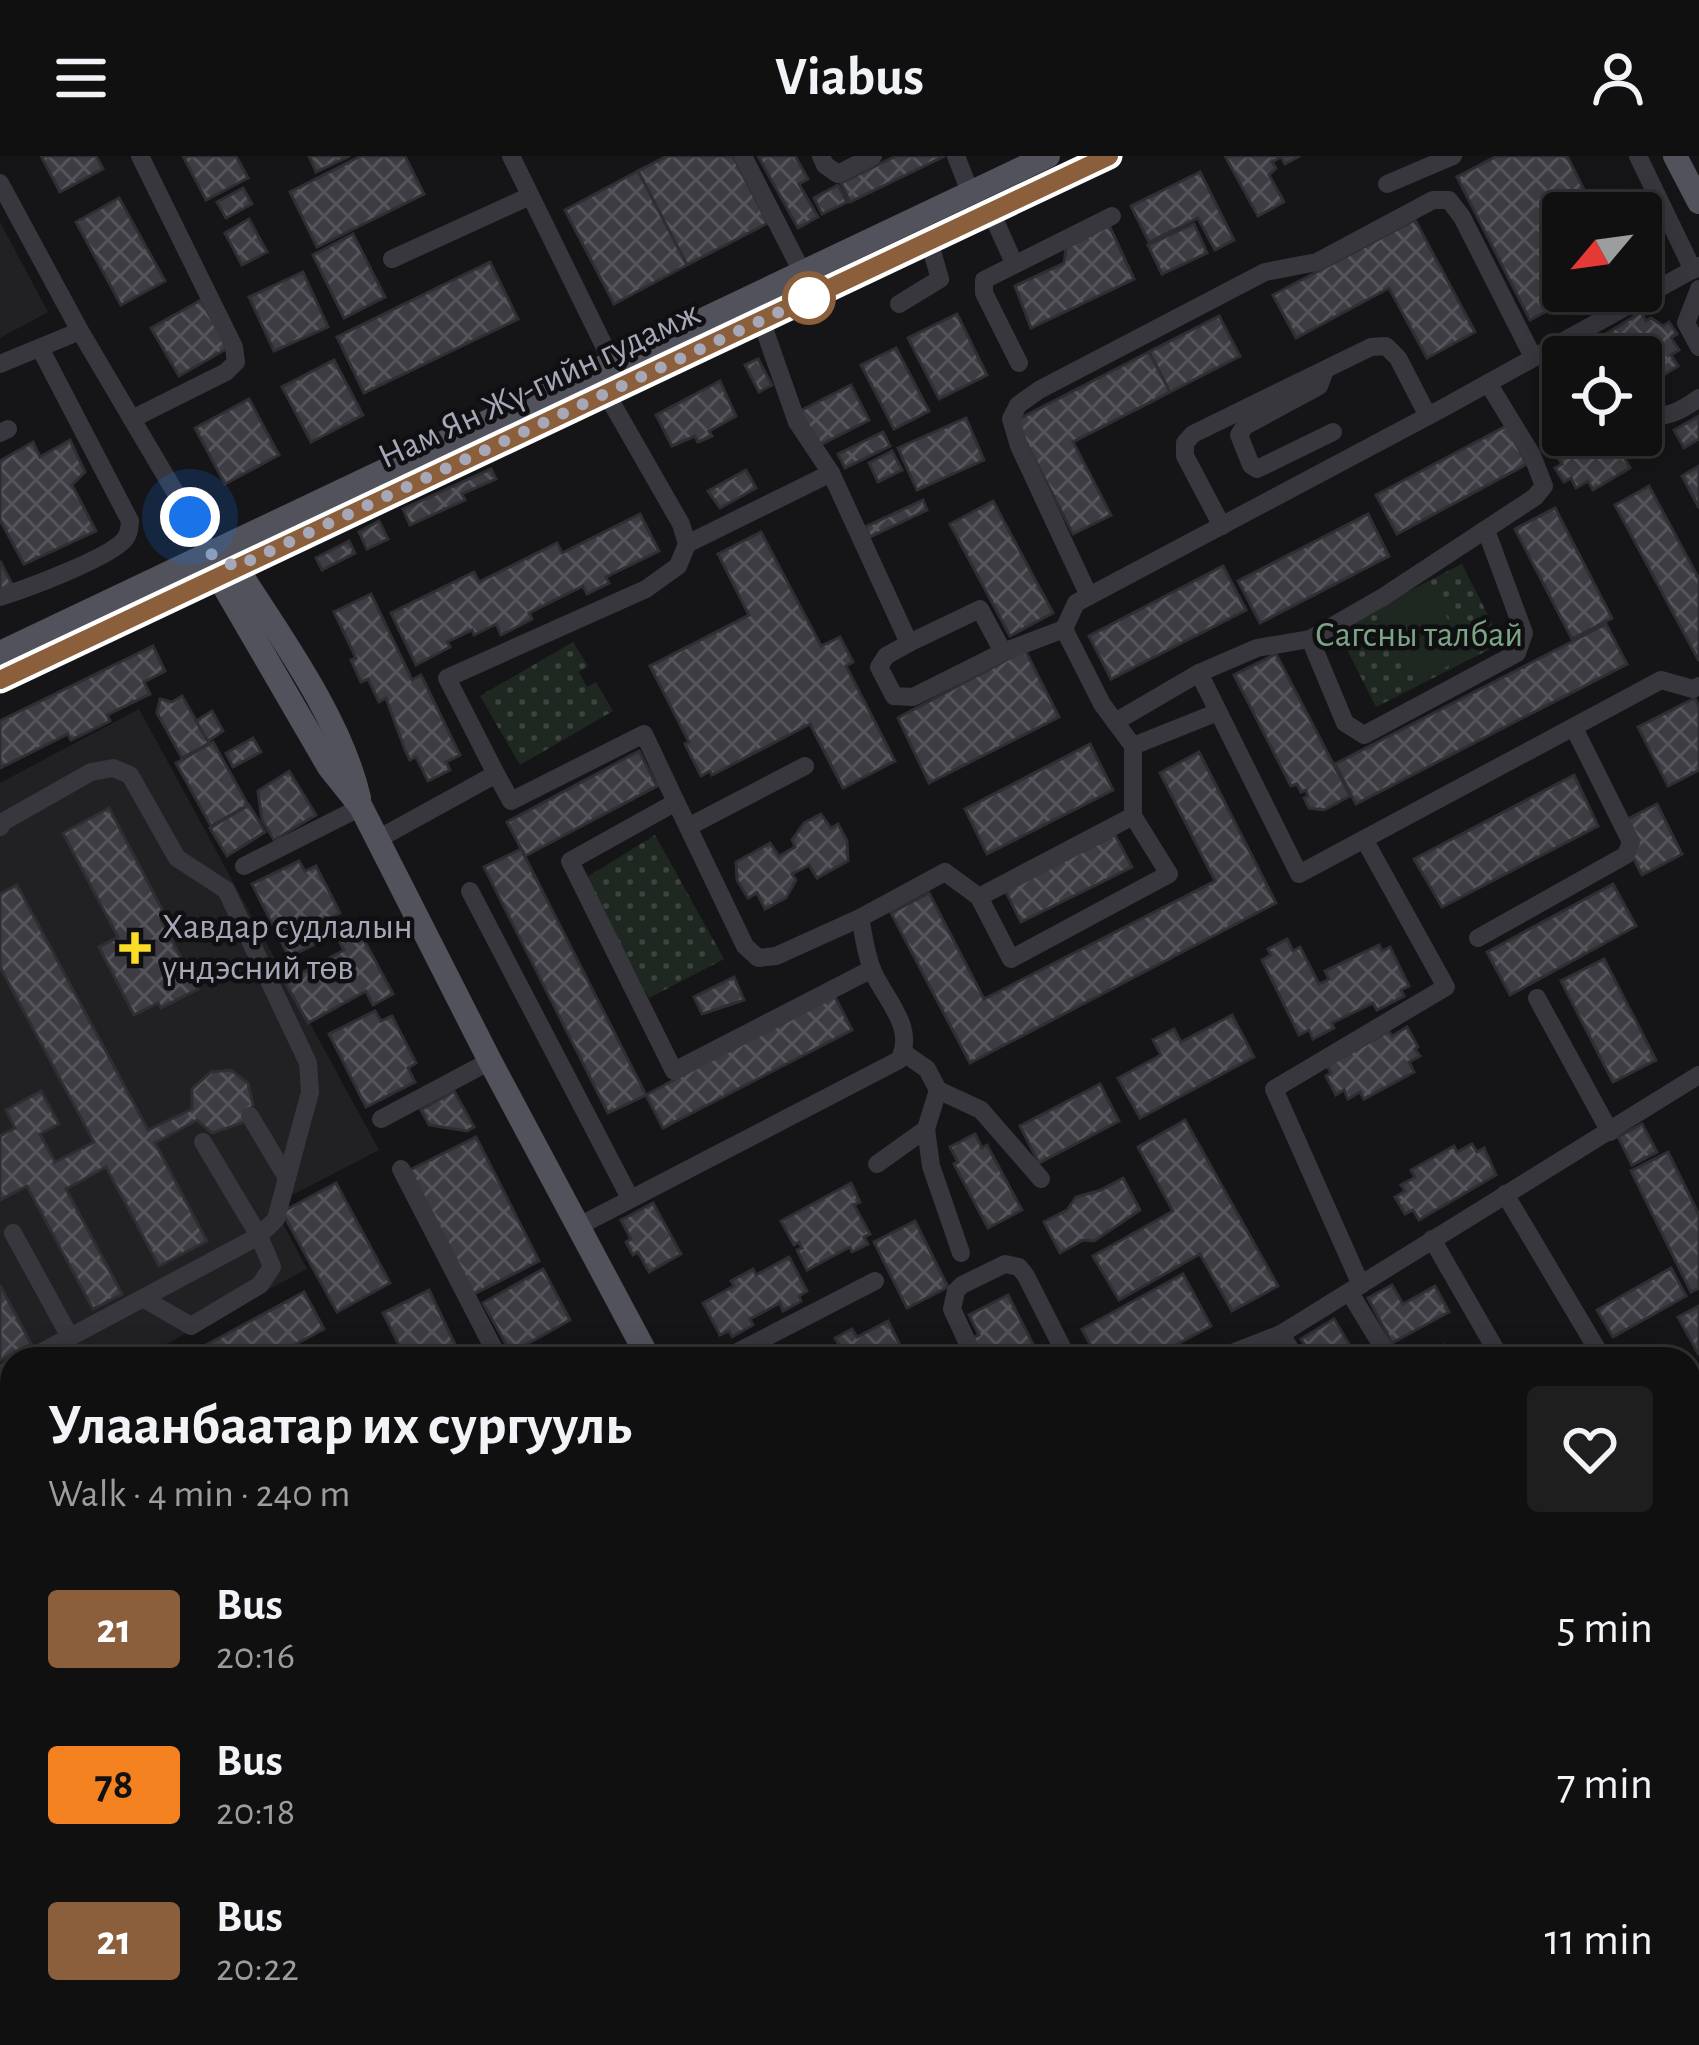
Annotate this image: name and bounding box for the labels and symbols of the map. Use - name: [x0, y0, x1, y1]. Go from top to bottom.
- north arrow: [1542, 192, 1662, 312]
- unlabelled marker: [784, 273, 834, 323]
- street label: Нам Ян Жү-гийн гудамж: [373, 295, 705, 475]
- your location: [160, 487, 220, 547]
- park label: Сагсны талбай: [1315, 617, 1523, 653]
- place label: Хавдар судлалын үндэсний төв: [162, 909, 413, 986]
- marker: Хавдар судлалын үндэсний төв: [119, 932, 151, 964]

